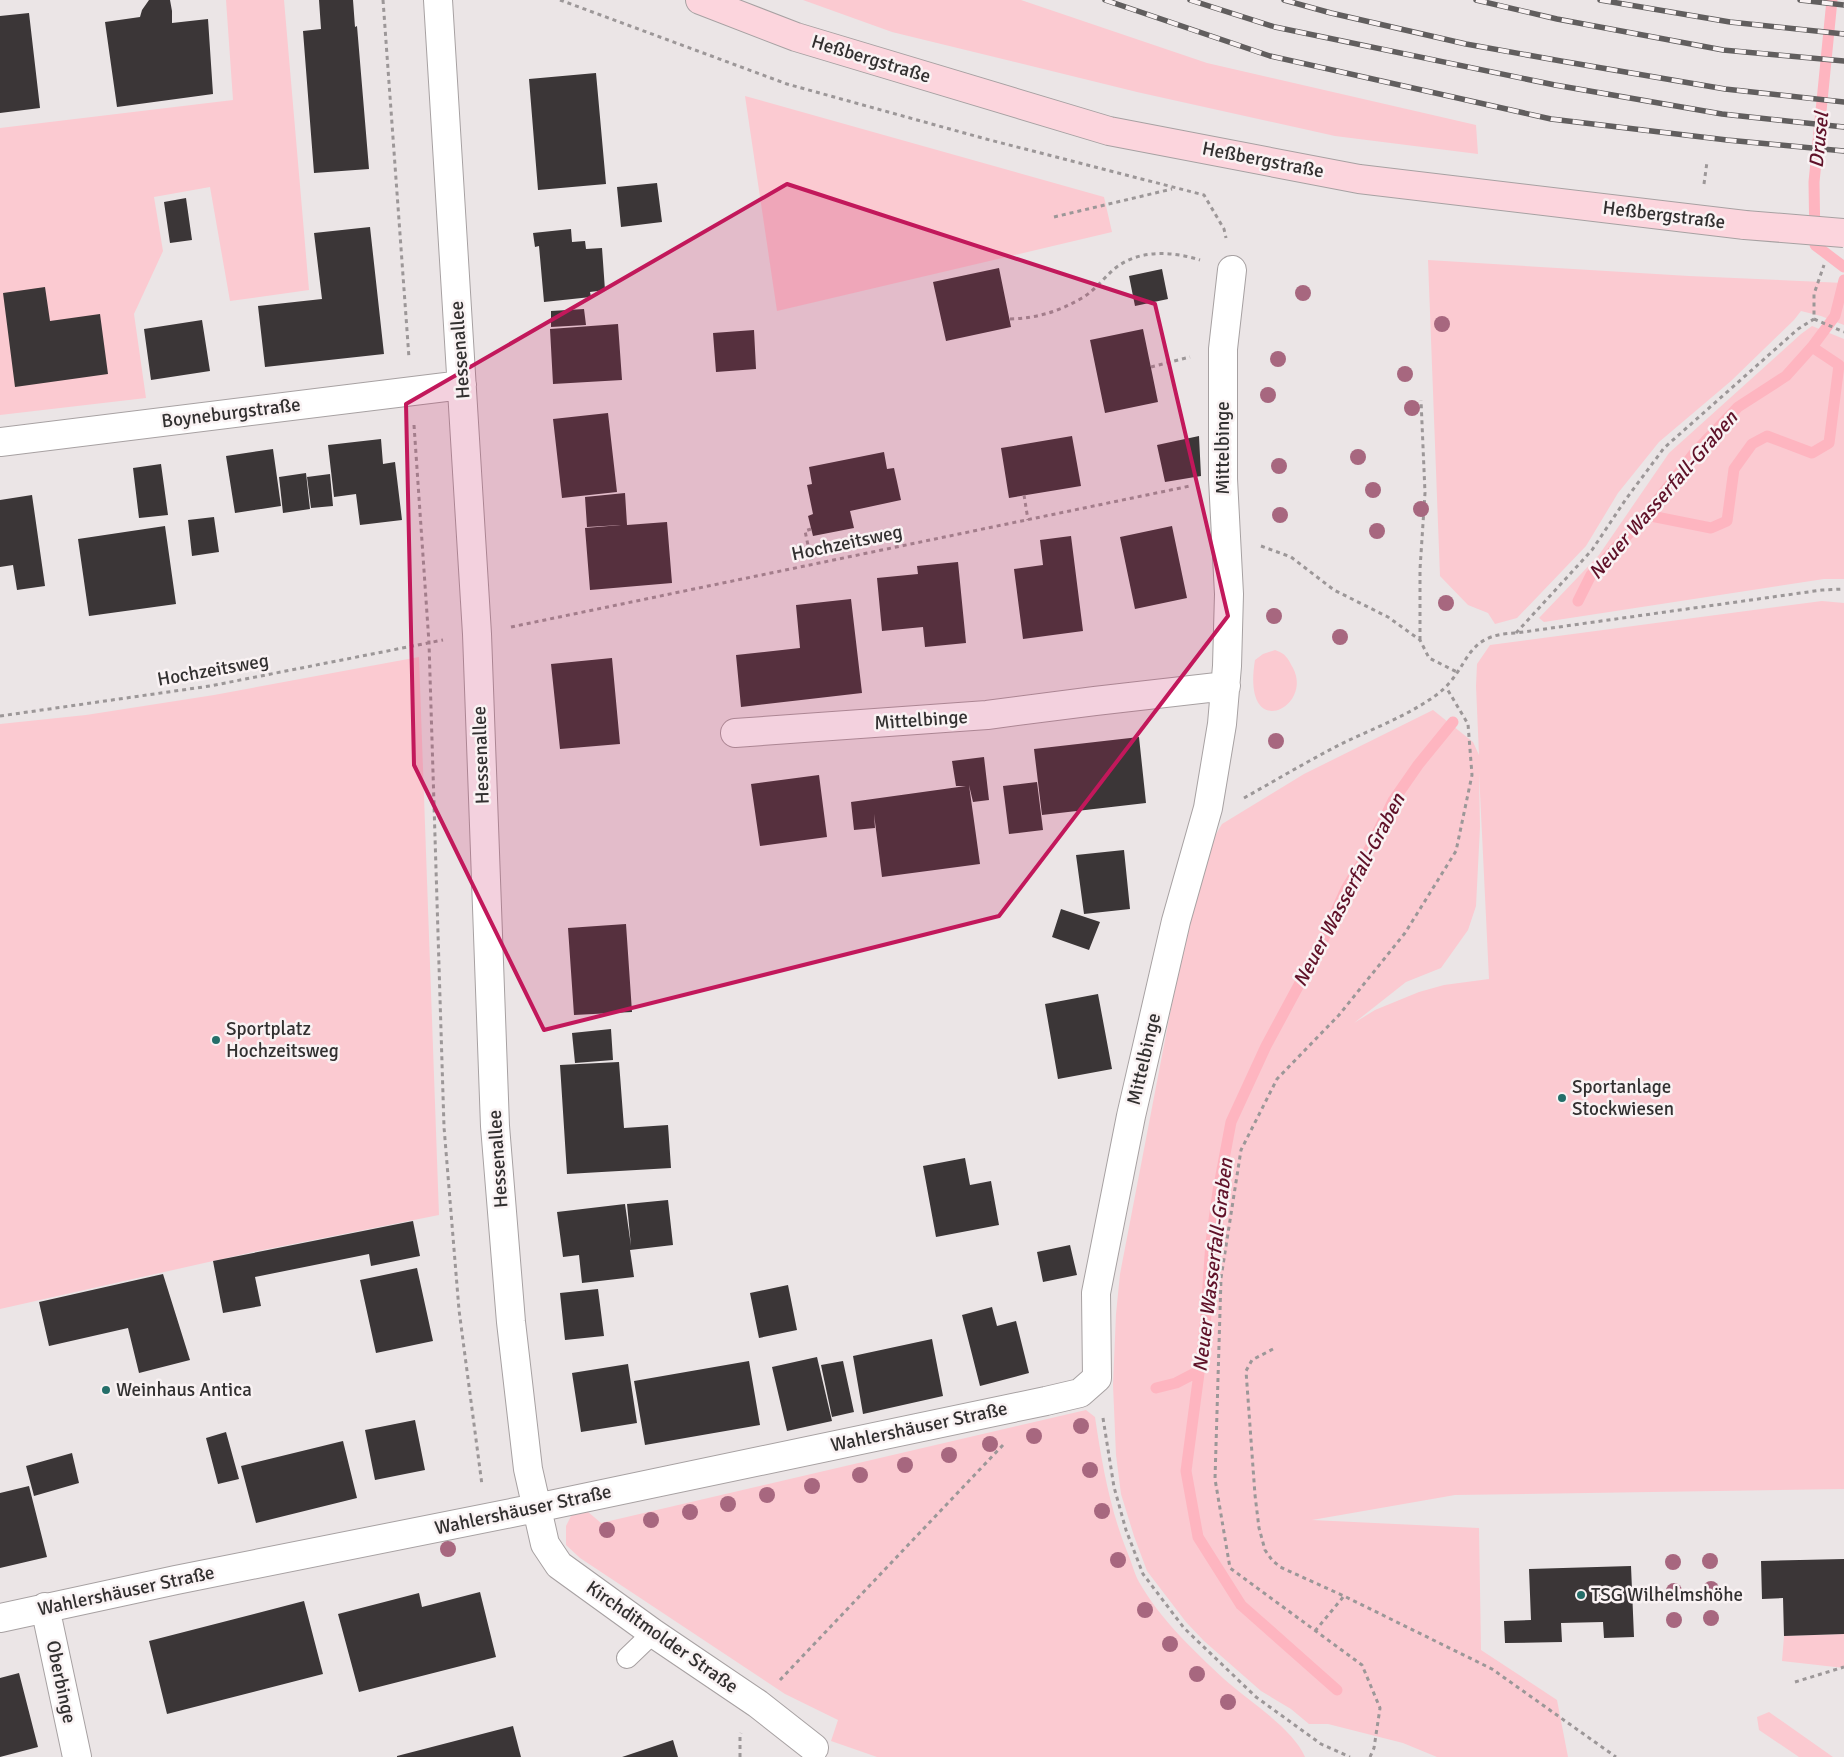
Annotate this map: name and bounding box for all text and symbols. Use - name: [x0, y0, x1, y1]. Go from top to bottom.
- street label: Heßbergstraße: [808, 29, 934, 89]
- water label: Drusel: [1804, 109, 1835, 169]
- street label: Heßbergstraße: [1200, 136, 1326, 184]
- street label: Heßbergstraße: [1601, 196, 1727, 234]
- street label: Hessenallee: [445, 300, 475, 400]
- street label: Boyneburgstraße: [160, 393, 302, 433]
- street label: Mittelbinge: [1211, 401, 1235, 495]
- water label: Neuer Wasserfall-Graben: [1583, 405, 1744, 584]
- street label: Hochzeitsweg: [789, 520, 905, 566]
- street label: Hochzeitsweg: [155, 648, 271, 692]
- street label: Hessenallee: [467, 705, 495, 805]
- street label: Mittelbinge: [873, 705, 969, 735]
- water label: Neuer Wasserfall-Graben: [1287, 788, 1411, 991]
- street label: Mittelbinge: [1122, 1011, 1166, 1107]
- place label: Sportplatz Hochzeitsweg: [226, 1017, 339, 1063]
- marker: Sportplatz Hochzeitsweg: [210, 1034, 222, 1046]
- place label: Sportanlage Stockwiesen: [1572, 1075, 1674, 1121]
- marker: Sportanlage Stockwiesen: [1556, 1092, 1568, 1104]
- street label: Hessenallee: [483, 1109, 513, 1209]
- water label: Neuer Wasserfall-Graben: [1187, 1156, 1239, 1373]
- place label: Weinhaus Antica: [116, 1378, 252, 1402]
- marker: Weinhaus Antica: [100, 1384, 112, 1396]
- street label: Wahlershäuser Straße: [828, 1397, 1010, 1457]
- street label: Wahlershäuser Straße: [432, 1480, 614, 1540]
- street label: Wahlershäuser Straße: [35, 1561, 217, 1621]
- street label: Kirchditmolder Straße: [581, 1575, 743, 1699]
- place label: TSG Wilhelmshöhe: [1591, 1583, 1743, 1607]
- marker: TSG Wilhelmshöhe: [1575, 1589, 1587, 1601]
- street label: Oberbinge: [41, 1638, 81, 1726]

